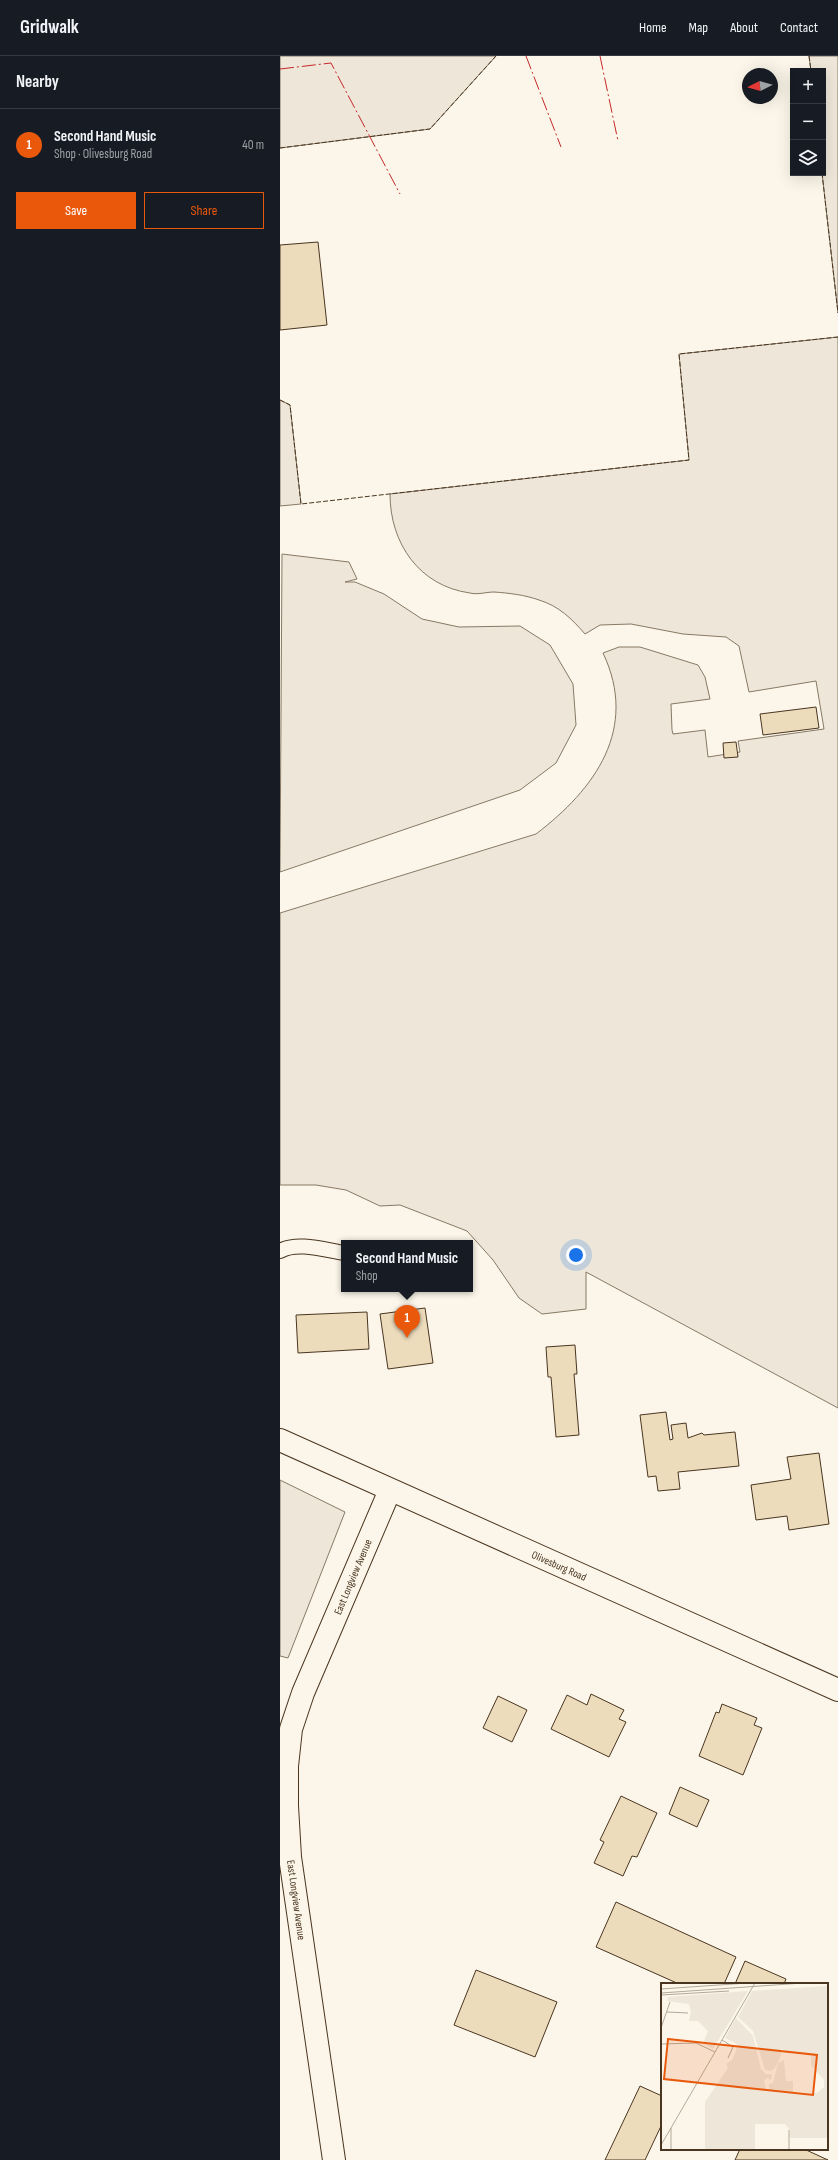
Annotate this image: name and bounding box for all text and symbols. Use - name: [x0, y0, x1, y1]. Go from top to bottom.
- text: Gridwalk: [20, 16, 79, 39]
- text: Home: [639, 19, 667, 36]
- text: Map: [689, 19, 708, 36]
- text: About: [730, 19, 758, 36]
- text: Contact: [780, 19, 818, 36]
- north arrow: [742, 68, 778, 104]
- map controls: [790, 68, 826, 176]
- button: +: [790, 68, 826, 104]
- text: Nearby: [16, 72, 59, 92]
- button: −: [790, 104, 826, 140]
- text: Second Hand Music: [54, 127, 156, 146]
- text: 1: [26, 137, 32, 153]
- text: 40 m: [242, 137, 264, 153]
- button: layers: [790, 140, 826, 176]
- text: Shop · Olivesburg Road: [54, 146, 152, 162]
- button: Save: [16, 192, 136, 229]
- button: Share: [144, 192, 264, 229]
- popup: [341, 1240, 473, 1292]
- your location: [566, 1245, 586, 1265]
- text: Second Hand Music: [356, 1249, 458, 1268]
- text: Shop: [356, 1268, 378, 1284]
- pin: 1: [394, 1305, 420, 1338]
- street label: East Longview Avenue: [331, 1537, 375, 1617]
- street label: Olivesburg Road: [530, 1548, 589, 1584]
- street label: East Longview Avenue: [284, 1859, 308, 1941]
- inset map: [661, 1983, 828, 2150]

